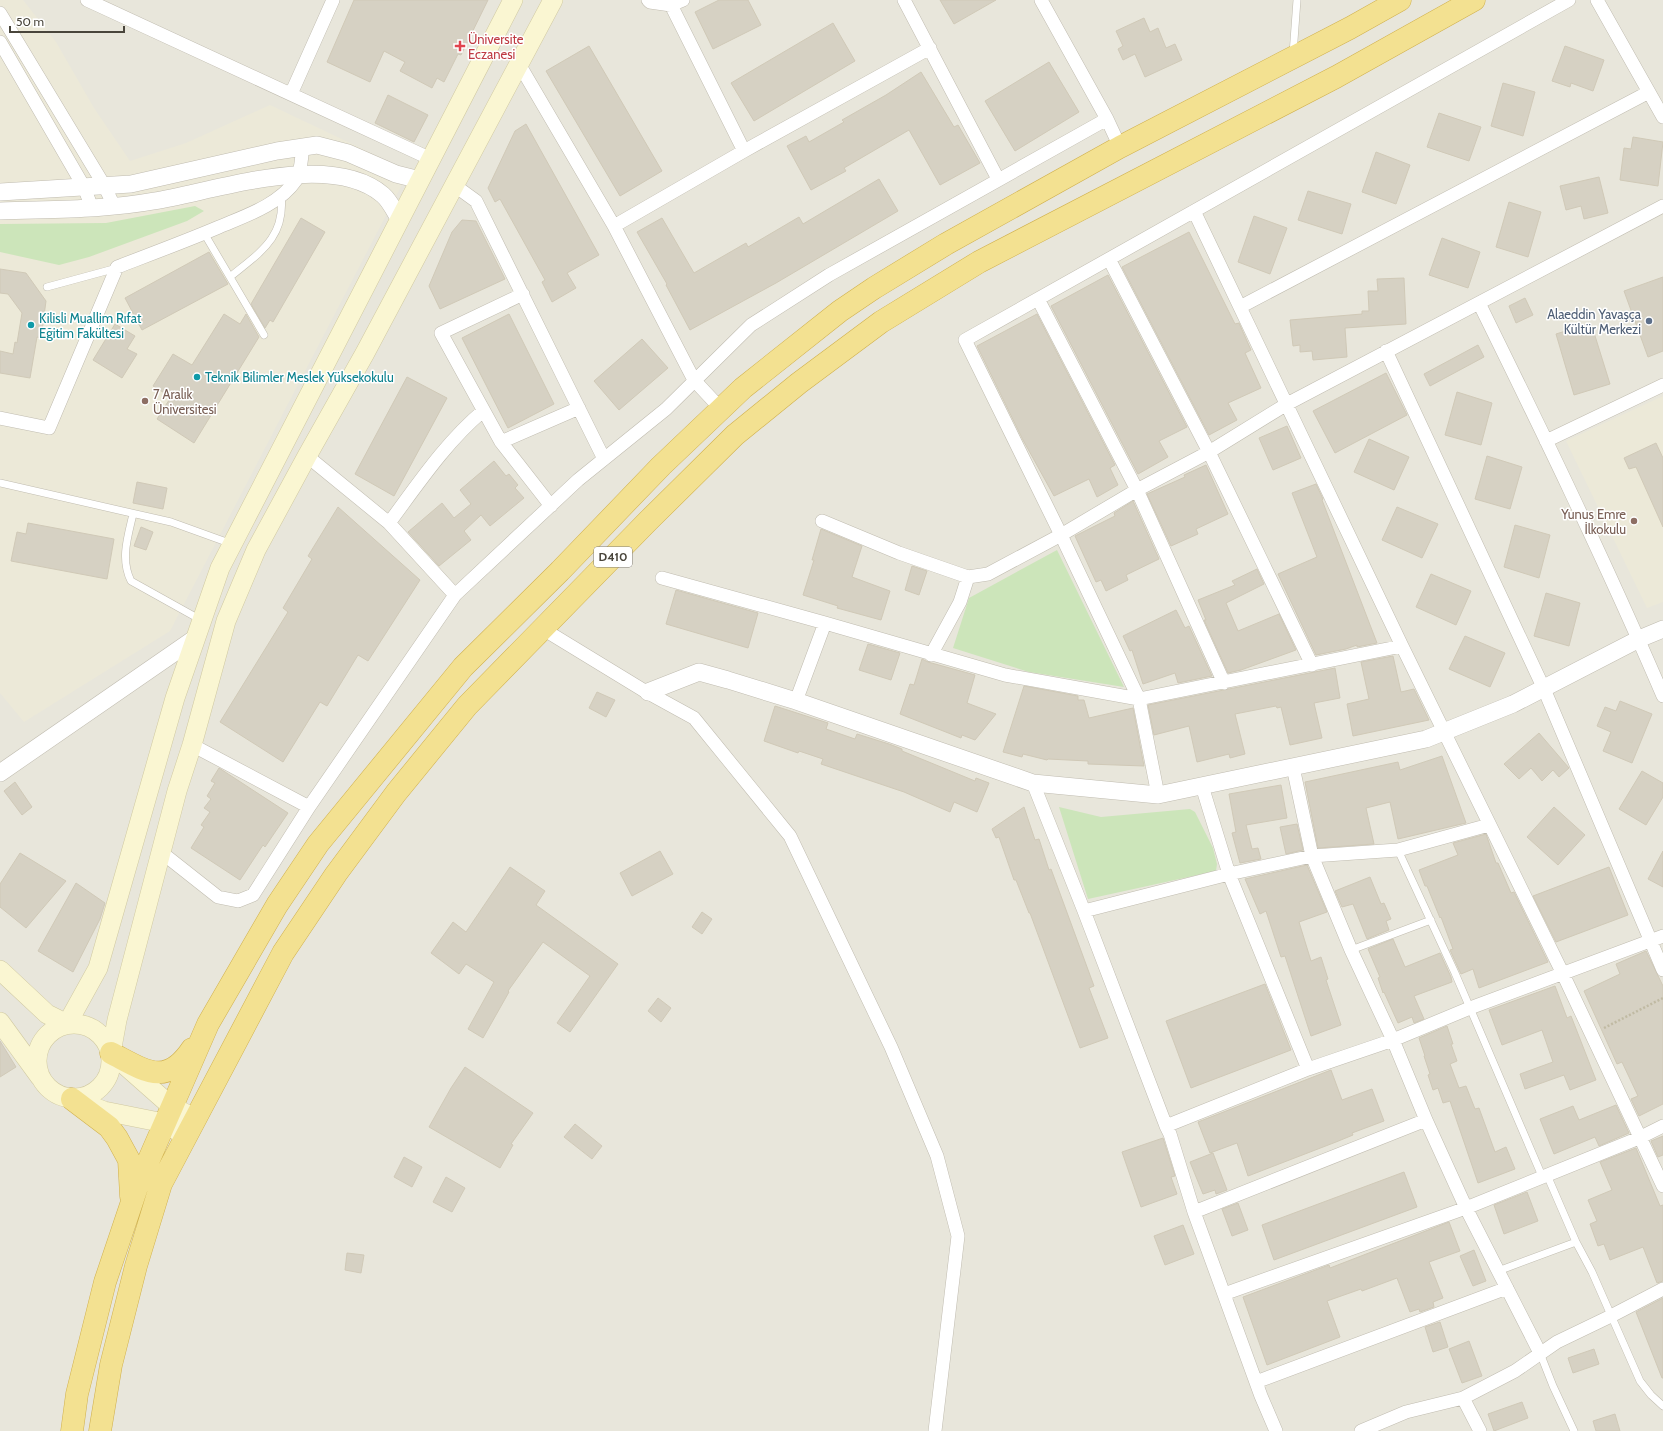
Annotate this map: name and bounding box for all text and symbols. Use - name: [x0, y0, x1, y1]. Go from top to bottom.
- scale bar: [10, 8, 124, 34]
- text: 50 m: [16, 14, 44, 29]
- place label: Üniversite Eczanesi: [468, 31, 524, 62]
- marker: Üniversite Eczanesi: [455, 41, 465, 51]
- place label: Alaeddin Yavaşça Kültür Merkezi: [1547, 306, 1642, 337]
- place label: Kilisli Muallim Rıfat Eğitim Fakültesi: [39, 310, 142, 341]
- marker: Alaeddin Yavaşça Kültür Merkezi: [1644, 316, 1654, 326]
- marker: Kilisli Muallim Rıfat Eğitim Fakültesi: [26, 320, 36, 330]
- place label: Teknik Bilimler Meslek Yüksekokulu: [205, 369, 394, 385]
- marker: Teknik Bilimler Meslek Yüksekokulu: [192, 372, 202, 382]
- place label: 7 Aralık Üniversitesi: [153, 386, 217, 417]
- marker: 7 Aralık Üniversitesi: [140, 396, 150, 406]
- place label: Yunus Emre İlkokulu: [1560, 506, 1626, 537]
- marker: Yunus Emre İlkokulu: [1629, 516, 1639, 526]
- road number: D410: [594, 547, 632, 567]

